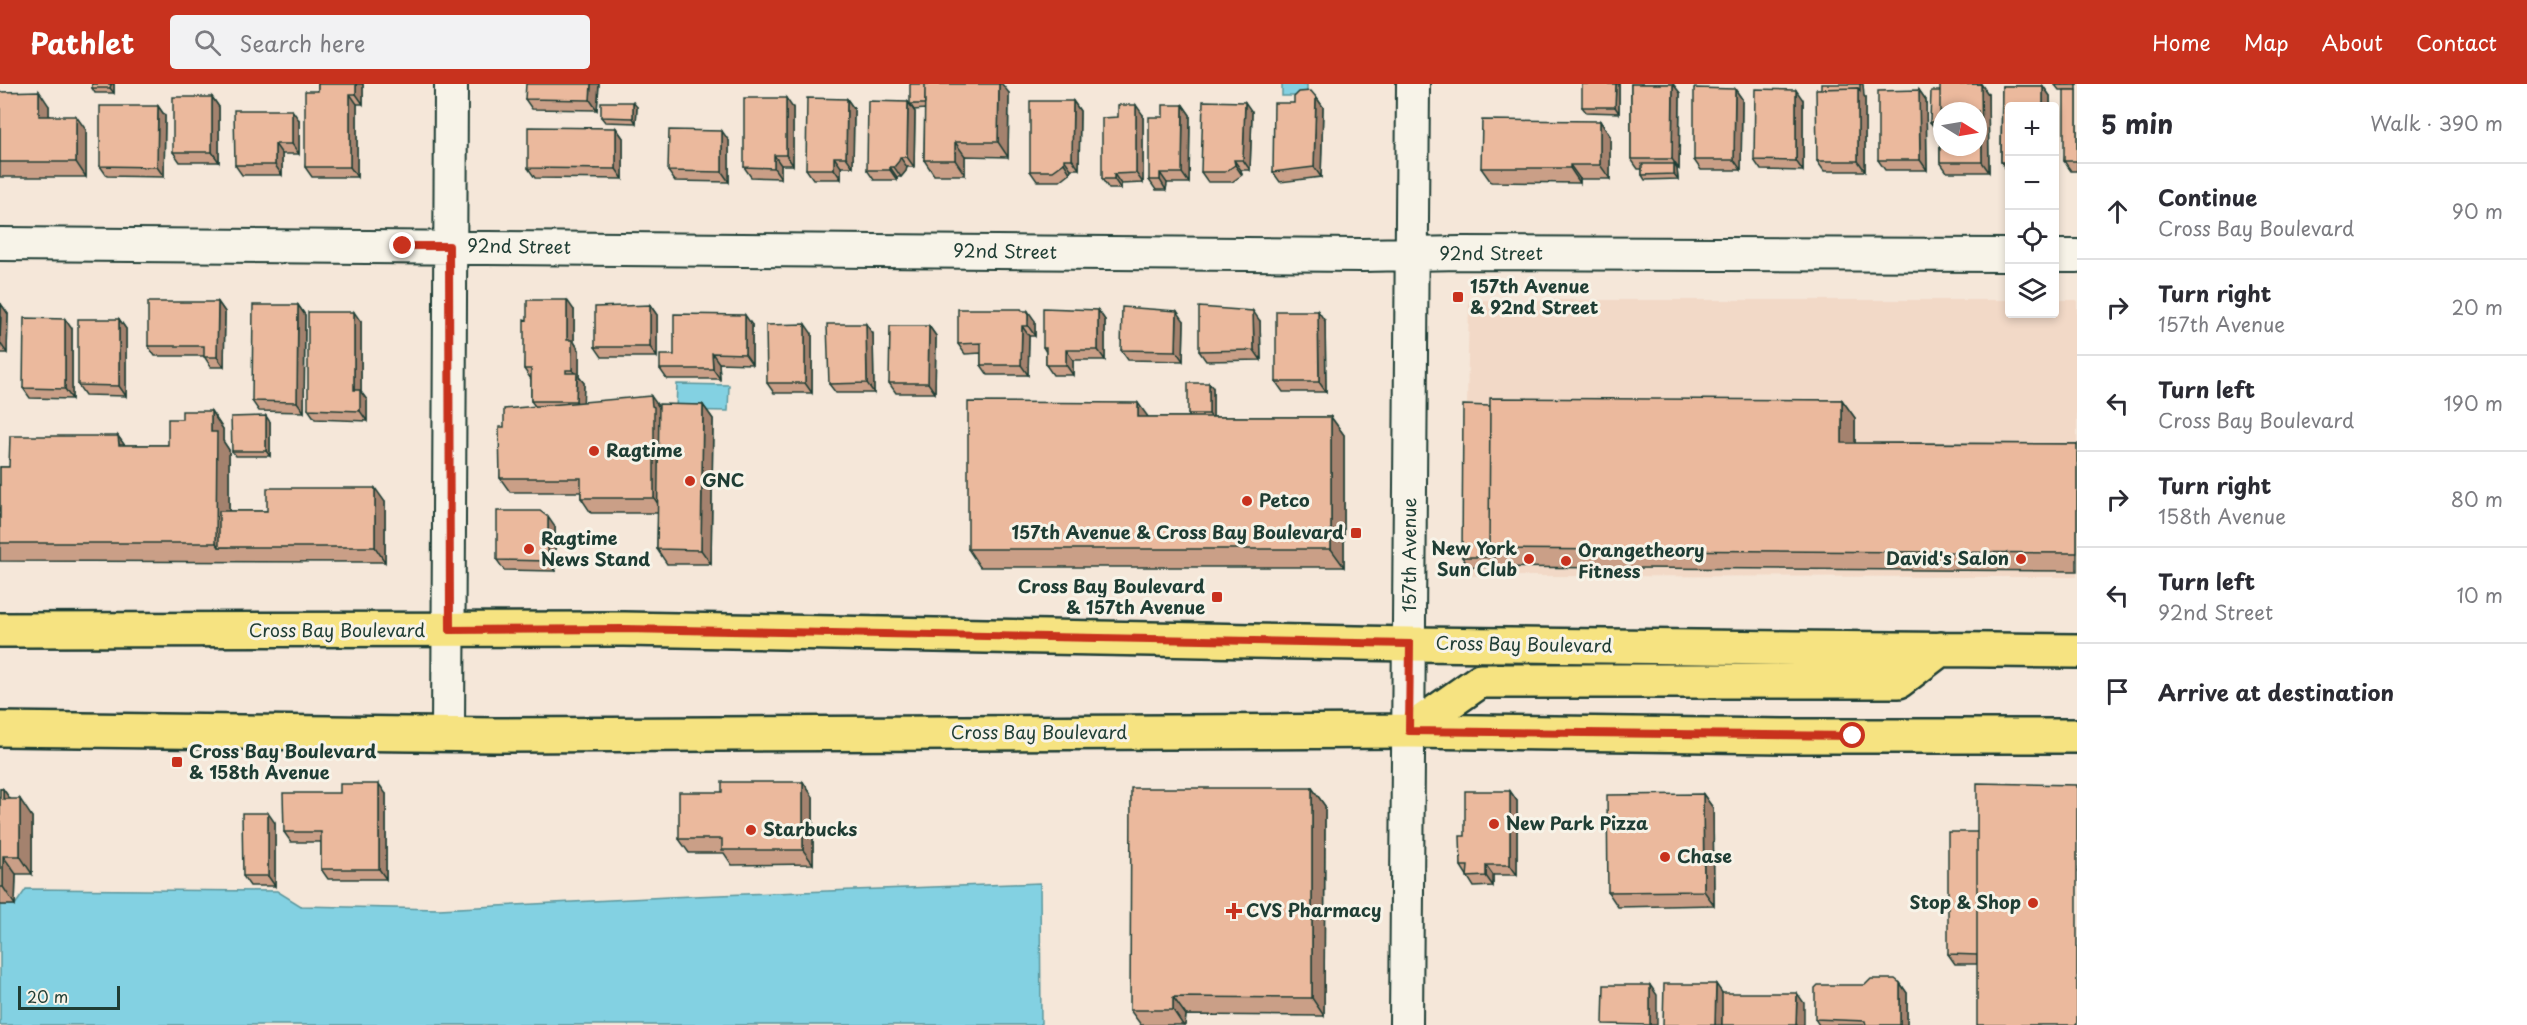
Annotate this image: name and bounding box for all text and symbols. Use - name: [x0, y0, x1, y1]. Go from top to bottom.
- search box: [170, 15, 590, 69]
- text: Pathlet: [30, 21, 134, 64]
- icon: search: [191, 26, 224, 59]
- text: Search here: [239, 26, 365, 59]
- text: Home: [2152, 26, 2211, 58]
- text: Map: [2244, 26, 2289, 58]
- text: About: [2322, 26, 2383, 58]
- text: Contact: [2416, 26, 2497, 58]
- north arrow: [1933, 102, 1987, 156]
- map controls: [2005, 102, 2059, 318]
- button: +: [2005, 102, 2059, 156]
- text: 5 min: [2101, 104, 2173, 143]
- text: Walk · 390 m: [2370, 108, 2503, 138]
- button: −: [2005, 156, 2059, 210]
- text: Continue: [2158, 180, 2257, 213]
- icon: ahead: [2101, 195, 2134, 228]
- text: 90 m: [2452, 196, 2503, 226]
- button: locate: [2005, 210, 2059, 264]
- text: Cross Bay Boulevard: [2158, 213, 2354, 243]
- street label: 92nd Street: [467, 231, 571, 260]
- route end: [389, 232, 415, 258]
- street label: 92nd Street: [953, 236, 1057, 265]
- street label: 92nd Street: [1439, 239, 1543, 266]
- button: layers: [2005, 264, 2059, 318]
- place label: 157th Avenue & 92nd Street: [1470, 272, 1599, 320]
- text: Turn right: [2158, 276, 2271, 309]
- marker: 157th Avenue & 92nd Street: [1451, 290, 1465, 304]
- icon: right: [2101, 291, 2134, 324]
- text: 20 m: [2451, 292, 2503, 322]
- text: 157th Avenue: [2158, 309, 2285, 339]
- text: Turn left: [2158, 372, 2255, 405]
- icon: left: [2101, 387, 2134, 420]
- text: 190 m: [2444, 388, 2503, 418]
- text: Cross Bay Boulevard: [2158, 405, 2354, 435]
- place label: Ragtime: [606, 436, 683, 463]
- marker: Ragtime: [587, 444, 601, 458]
- place label: GNC: [702, 466, 744, 493]
- text: Turn right: [2158, 468, 2271, 501]
- marker: GNC: [683, 474, 697, 488]
- icon: right: [2101, 483, 2134, 516]
- text: 80 m: [2451, 484, 2503, 514]
- place label: Petco: [1259, 486, 1310, 513]
- marker: Petco: [1240, 494, 1254, 508]
- street label: 157th Avenue: [1395, 498, 1422, 612]
- text: 158th Avenue: [2158, 501, 2286, 531]
- place label: 157th Avenue & Cross Bay Boulevard: [1011, 518, 1344, 545]
- place label: Ragtime News Stand: [541, 524, 650, 572]
- marker: 157th Avenue & Cross Bay Boulevard: [1349, 526, 1363, 540]
- place label: New York Sun Club: [1431, 534, 1517, 582]
- place label: Orangetheory Fitness: [1578, 536, 1704, 584]
- marker: Ragtime News Stand: [522, 542, 536, 556]
- place label: David's Salon: [1886, 544, 2009, 571]
- marker: New York Sun Club: [1522, 552, 1536, 566]
- marker: David's Salon: [2014, 552, 2028, 566]
- marker: Orangetheory Fitness: [1559, 554, 1573, 568]
- text: Turn left: [2158, 564, 2255, 597]
- place label: Cross Bay Boulevard & 157th Avenue: [1018, 572, 1205, 620]
- icon: left: [2101, 579, 2134, 612]
- text: 10 m: [2456, 580, 2503, 610]
- marker: Cross Bay Boulevard & 157th Avenue: [1210, 590, 1224, 604]
- text: 92nd Street: [2158, 597, 2273, 627]
- street label: Cross Bay Boulevard: [249, 616, 425, 643]
- street label: Cross Bay Boulevard: [1435, 628, 1613, 659]
- icon: arrive: [2101, 675, 2134, 708]
- text: Arrive at destination: [2158, 675, 2394, 708]
- street label: Cross Bay Boulevard: [951, 718, 1127, 745]
- route start: [1839, 722, 1865, 748]
- place label: Cross Bay Boulevard & 158th Avenue: [189, 737, 376, 785]
- marker: Cross Bay Boulevard & 158th Avenue: [170, 755, 184, 769]
- place label: New Park Pizza: [1506, 809, 1648, 836]
- place label: Starbucks: [763, 815, 858, 842]
- marker: New Park Pizza: [1487, 817, 1501, 831]
- marker: Starbucks: [744, 823, 758, 837]
- place label: Chase: [1677, 842, 1732, 869]
- marker: Chase: [1658, 850, 1672, 864]
- place label: Stop & Shop: [1909, 888, 2021, 915]
- place label: CVS Pharmacy: [1246, 896, 1382, 923]
- marker: Stop & Shop: [2026, 896, 2040, 910]
- marker: CVS Pharmacy: [1227, 904, 1241, 918]
- scale bar: [18, 983, 120, 1010]
- text: 20 m: [27, 984, 68, 1008]

